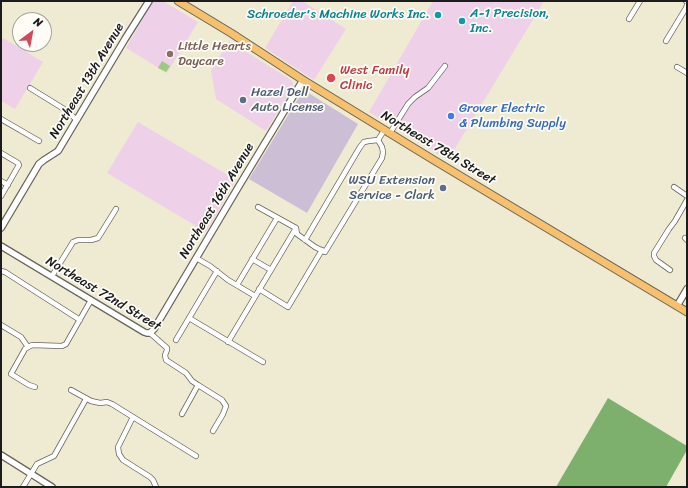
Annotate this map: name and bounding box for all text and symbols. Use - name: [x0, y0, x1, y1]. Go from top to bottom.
- place label: A-1 Precision, Inc.: [470, 6, 550, 37]
- place label: Schroeder's Machine Works Inc.: [247, 7, 430, 23]
- marker: Schroeder's Machine Works Inc.: [433, 10, 443, 20]
- north arrow: [12, 12, 52, 52]
- text: N: [30, 12, 46, 32]
- marker: A-1 Precision, Inc.: [457, 16, 467, 26]
- street label: Northeast 13th Avenue: [46, 21, 128, 141]
- place label: Little Hearts Daycare: [178, 39, 251, 70]
- marker: Little Hearts Daycare: [165, 49, 175, 59]
- place label: West Family Clinic: [340, 63, 409, 94]
- marker: West Family Clinic: [325, 72, 337, 84]
- place label: Hazel Dell Auto License: [251, 85, 324, 116]
- marker: Hazel Dell Auto License: [238, 95, 248, 105]
- place label: Grover Electric & Plumbing Supply: [459, 101, 566, 132]
- street label: Northeast 78th Street: [378, 108, 498, 188]
- marker: Grover Electric & Plumbing Supply: [446, 111, 456, 121]
- street label: Northeast 16th Avenue: [176, 140, 258, 262]
- place label: WSU Extension Service - Clark: [349, 173, 435, 204]
- marker: WSU Extension Service - Clark: [438, 183, 448, 193]
- street label: Northeast 72nd Street: [43, 253, 163, 335]

